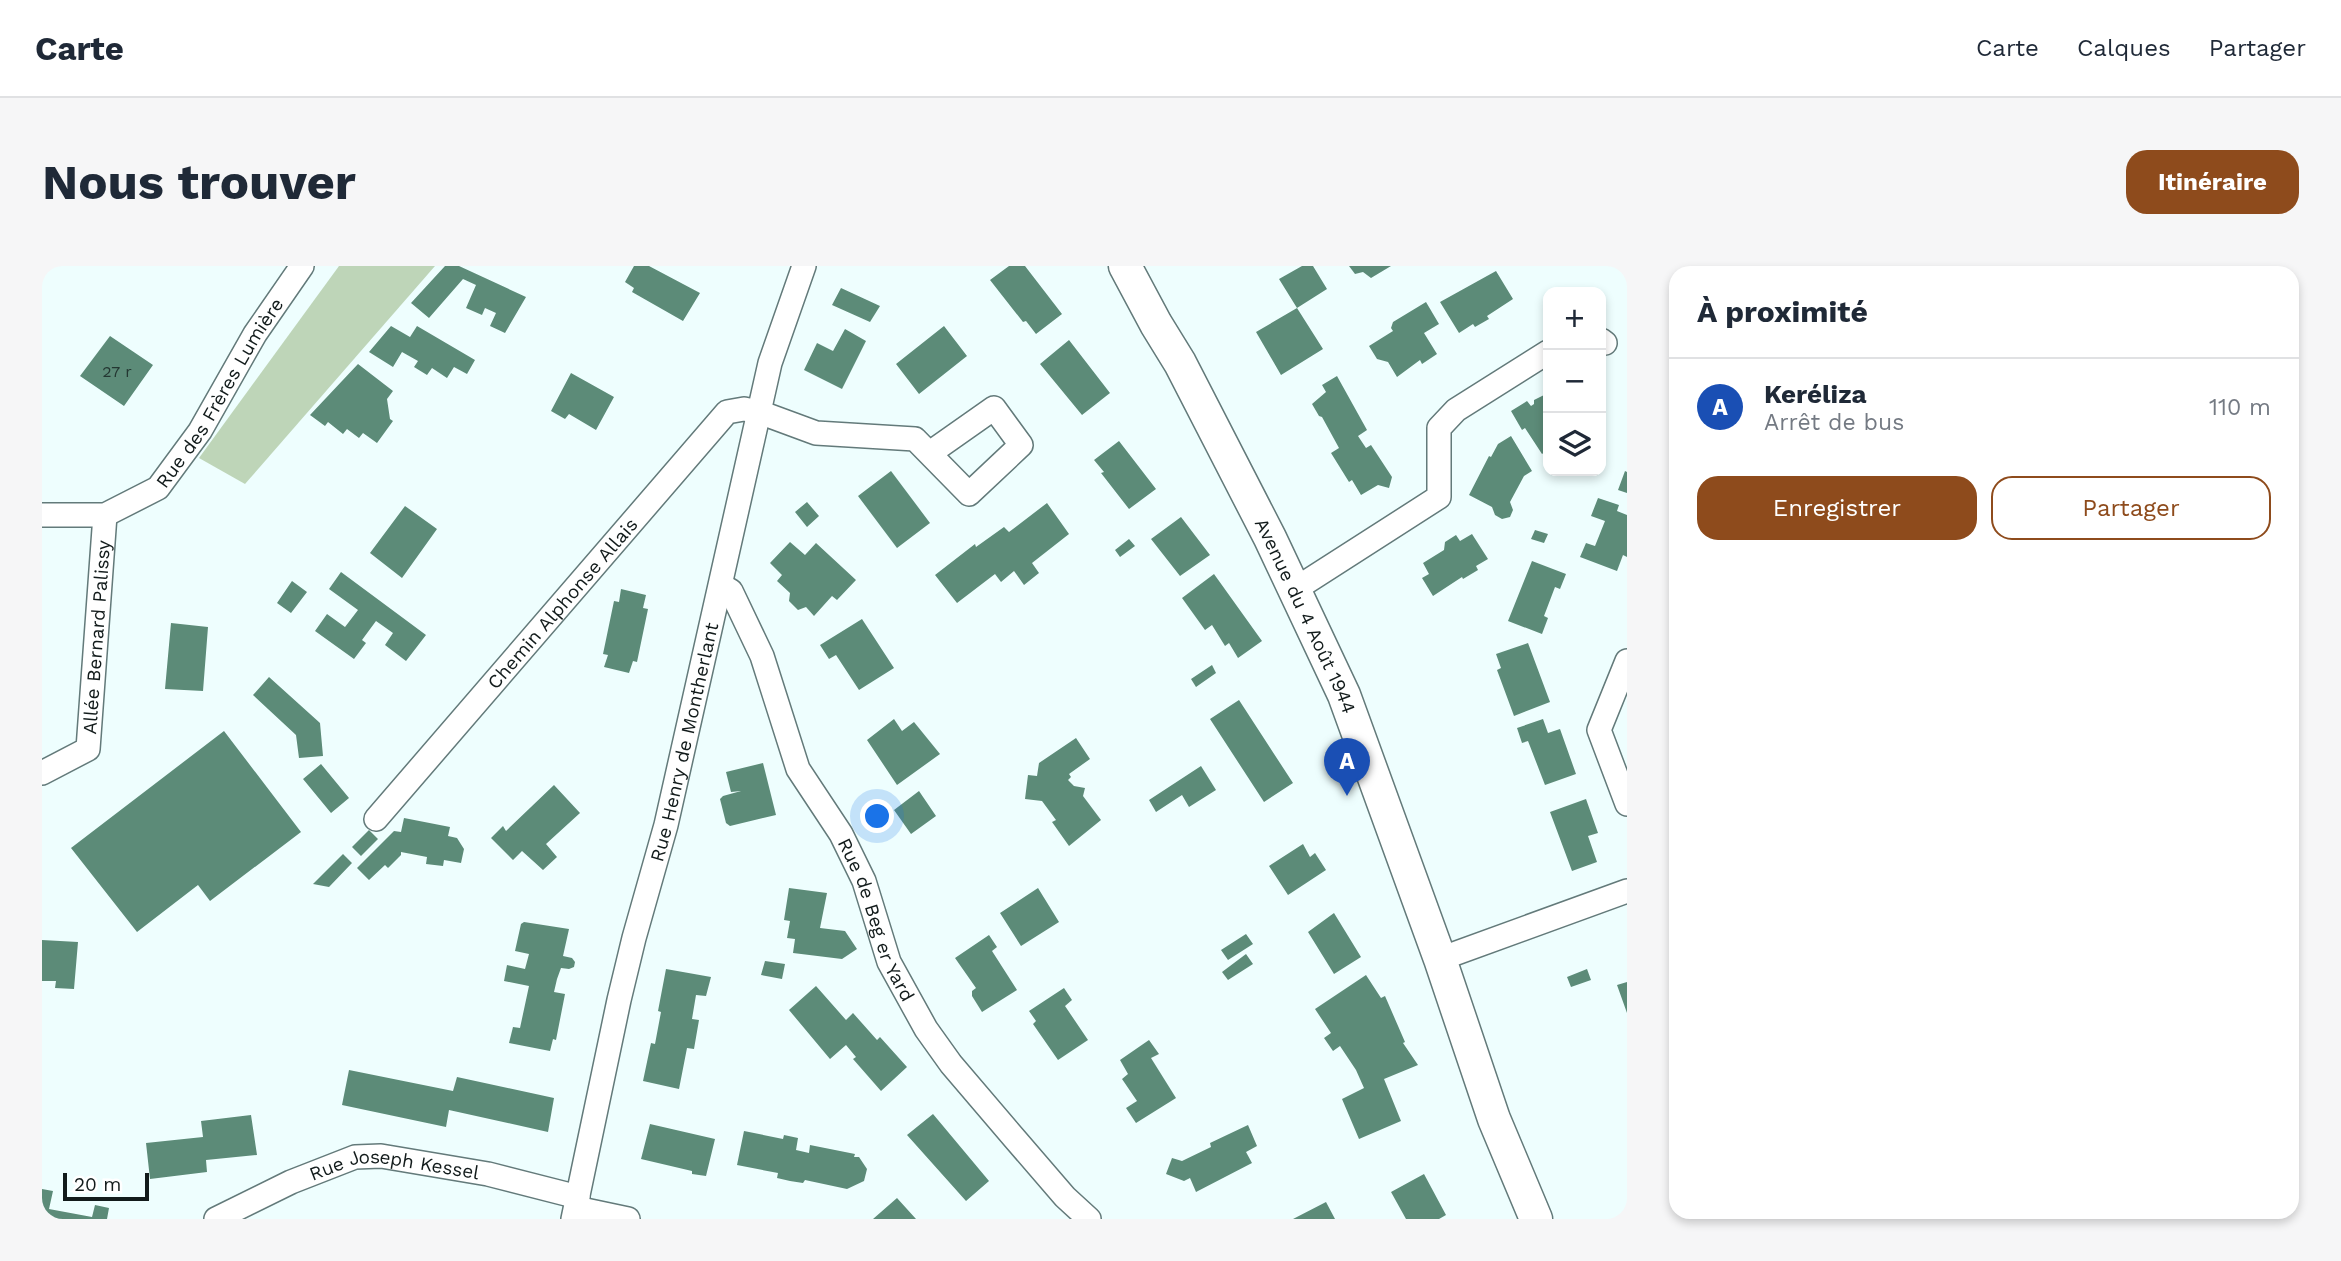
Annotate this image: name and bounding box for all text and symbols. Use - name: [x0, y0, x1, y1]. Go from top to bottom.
- text: Carte: [35, 29, 124, 68]
- text: Carte: [1976, 34, 2039, 62]
- text: Calques: [2077, 34, 2171, 62]
- text: Partager: [2209, 34, 2306, 62]
- button: Itinéraire: [2126, 150, 2299, 214]
- text: Nous trouver: [42, 153, 356, 211]
- map controls: [1543, 287, 1606, 476]
- button: +: [1543, 287, 1606, 350]
- street label: Rue des Frères Lumière: [151, 294, 288, 493]
- text: À proximité: [1697, 294, 1868, 329]
- button: −: [1543, 350, 1606, 413]
- house number: 27 r: [102, 362, 132, 381]
- text: Keréliza: [1764, 379, 1867, 409]
- text: A: [1712, 394, 1728, 421]
- text: 110 m: [2209, 394, 2271, 421]
- text: Arrêt de bus: [1764, 409, 1904, 436]
- button: layers: [1543, 413, 1606, 476]
- button: Enregistrer: [1697, 476, 1977, 540]
- button: Partager: [1991, 476, 2271, 540]
- street label: Chemin Alphonse Allais: [482, 513, 643, 694]
- street label: Avenue du 4 Août 1944: [1250, 514, 1361, 717]
- street label: Allée Bernard Palissy: [78, 539, 115, 735]
- street label: Rue Henry de Montherlant: [645, 620, 723, 864]
- pin: A: [1324, 738, 1370, 796]
- your location: [860, 799, 894, 833]
- street label: Rue de Beg er Yard: [833, 834, 919, 1005]
- street label: Rue Joseph Kessel: [306, 1145, 481, 1186]
- scale bar: [63, 1170, 149, 1202]
- text: 20 m: [74, 1173, 121, 1196]

